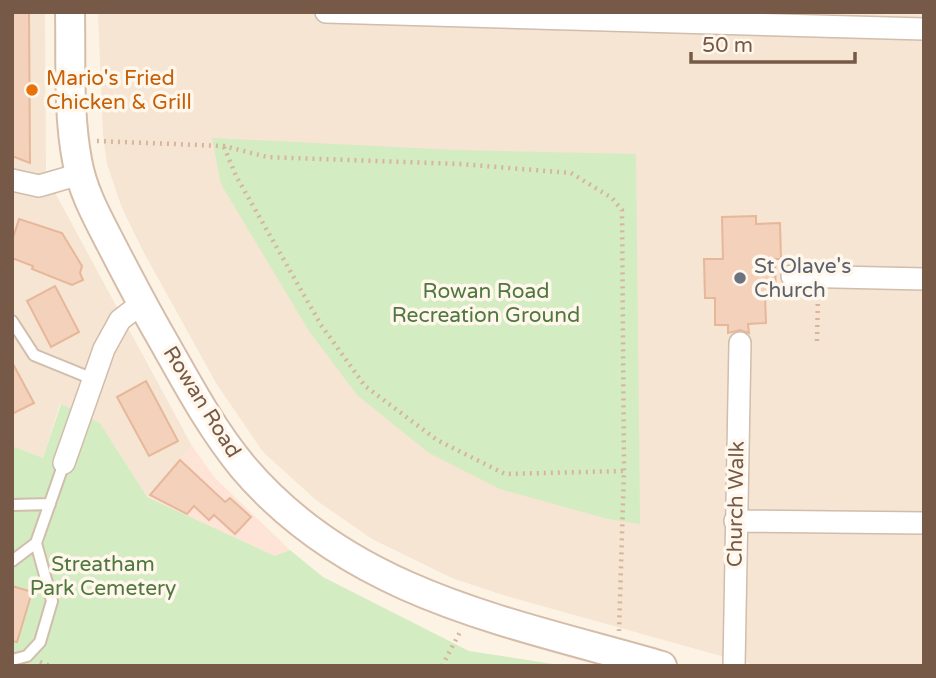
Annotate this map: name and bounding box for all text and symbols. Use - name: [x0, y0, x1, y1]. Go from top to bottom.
- scale bar: [691, 21, 856, 65]
- text: 50 m: [702, 33, 753, 58]
- place label: Mario's Fried Chicken & Grill: [46, 66, 192, 115]
- marker: Mario's Fried Chicken & Grill: [24, 82, 40, 98]
- place label: St Olave's Church: [754, 254, 851, 303]
- marker: St Olave's Church: [732, 270, 748, 286]
- park label: Rowan Road Recreation Ground: [392, 279, 580, 328]
- street label: Rowan Road: [158, 342, 246, 462]
- street label: Church Walk: [722, 441, 750, 567]
- park label: Streatham Park Cemetery: [30, 552, 176, 601]

